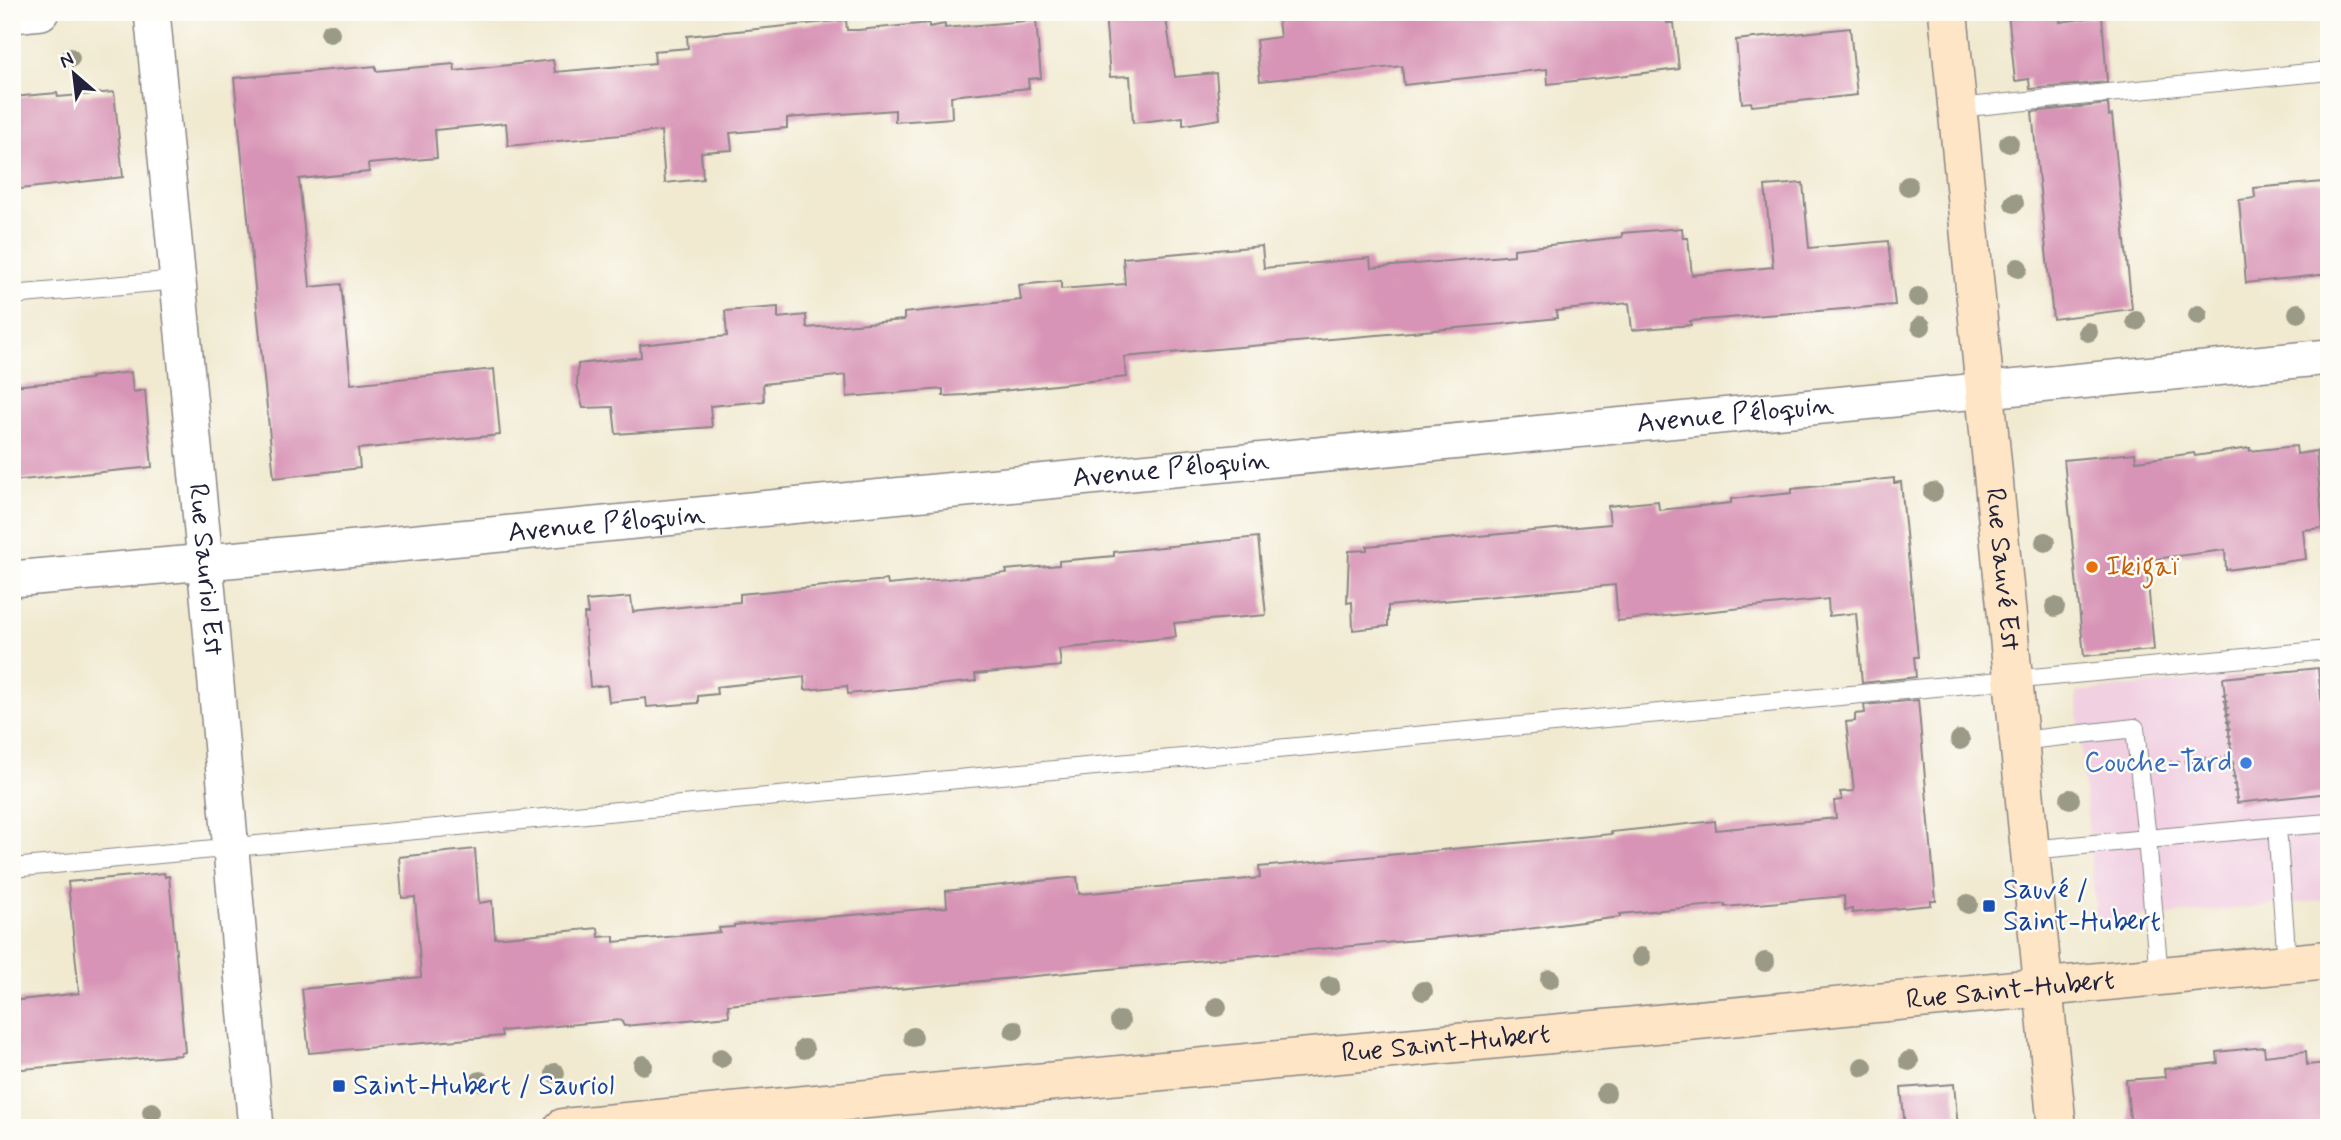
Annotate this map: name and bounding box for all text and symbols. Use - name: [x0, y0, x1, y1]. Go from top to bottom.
- north arrow: [38, 38, 108, 108]
- text: N: [55, 46, 78, 74]
- street label: Avenue Péloquin: [1635, 387, 1835, 442]
- street label: Avenue Péloquin: [1071, 441, 1271, 497]
- street label: Rue Sauriol Est: [179, 482, 232, 658]
- street label: Rue Sauvé Est: [1976, 486, 2029, 653]
- street label: Avenue Péloquin: [506, 496, 707, 552]
- place label: Ikigaï: [2106, 549, 2179, 589]
- marker: Ikigaï: [2084, 559, 2100, 575]
- place label: Couche-Tard: [2084, 745, 2232, 782]
- marker: Couche-Tard: [2238, 755, 2254, 771]
- place label: Sauvé / Saint-Hubert: [2003, 872, 2161, 941]
- marker: Sauvé / Saint-Hubert: [1981, 898, 1997, 914]
- street label: Rue Saint-Hubert: [1904, 962, 2116, 1019]
- street label: Rue Saint-Hubert: [1340, 1016, 1552, 1072]
- place label: Saint-Hubert / Sauriol: [353, 1068, 614, 1105]
- marker: Saint-Hubert / Sauriol: [331, 1078, 347, 1094]

